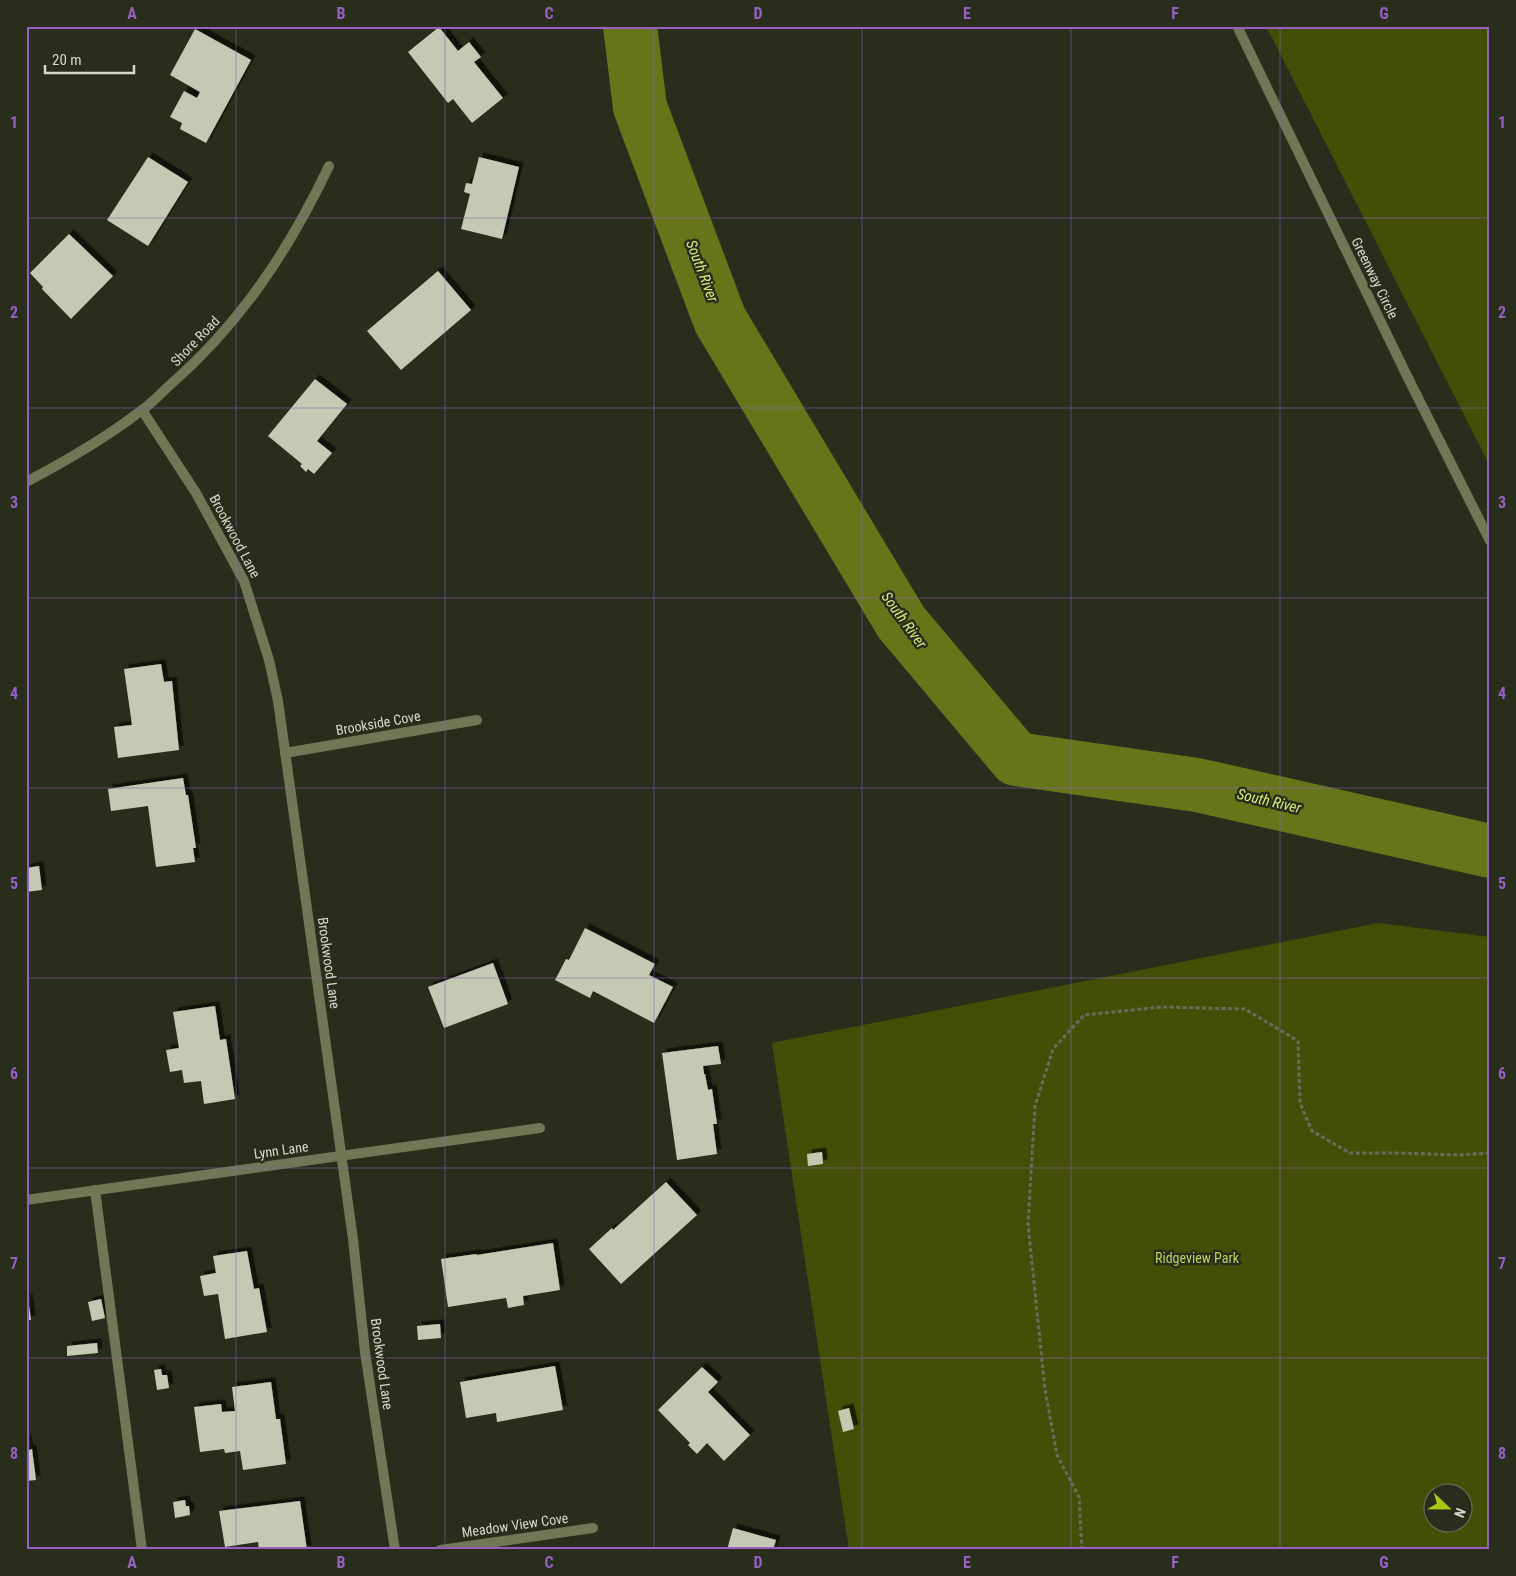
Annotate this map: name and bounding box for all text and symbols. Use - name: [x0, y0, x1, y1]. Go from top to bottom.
- text: A: [127, 4, 137, 23]
- text: B: [337, 4, 346, 23]
- text: C: [544, 4, 554, 23]
- text: D: [753, 4, 763, 23]
- text: E: [963, 4, 971, 23]
- text: F: [1171, 4, 1179, 23]
- text: G: [1379, 4, 1389, 23]
- scale bar: [45, 42, 134, 74]
- text: 20 m: [52, 51, 82, 69]
- text: 1: [10, 113, 18, 132]
- text: 1: [1498, 113, 1506, 132]
- street label: Greenway Circle: [1348, 235, 1402, 322]
- water label: South River: [682, 237, 722, 305]
- text: 2: [10, 303, 18, 322]
- text: 2: [1498, 303, 1506, 322]
- street label: Shore Road: [167, 313, 223, 369]
- street label: Brookwood Lane: [206, 492, 264, 581]
- text: 3: [10, 493, 18, 512]
- text: 3: [1498, 493, 1506, 512]
- water label: South River: [878, 588, 931, 652]
- text: 4: [10, 684, 18, 703]
- text: 4: [1498, 684, 1506, 703]
- street label: Brookside Cove: [334, 708, 422, 738]
- water label: South River: [1235, 785, 1303, 817]
- text: 5: [10, 874, 18, 893]
- text: 5: [1498, 874, 1506, 893]
- street label: Brookwood Lane: [315, 916, 343, 1010]
- text: 6: [10, 1064, 18, 1083]
- text: 6: [1498, 1064, 1506, 1083]
- street label: Lynn Lane: [253, 1138, 310, 1162]
- park label: Ridgeview Park: [1155, 1250, 1240, 1266]
- text: 7: [10, 1254, 18, 1273]
- text: 7: [1498, 1254, 1506, 1273]
- street label: Brookwood Lane: [368, 1317, 396, 1411]
- text: 8: [10, 1444, 18, 1463]
- text: 8: [1498, 1444, 1506, 1463]
- north arrow: [1424, 1484, 1474, 1534]
- text: N: [1451, 1506, 1469, 1520]
- street label: Meadow View Cove: [461, 1510, 570, 1540]
- text: A: [127, 1553, 137, 1572]
- text: B: [337, 1553, 346, 1572]
- text: C: [544, 1553, 554, 1572]
- text: D: [753, 1553, 763, 1572]
- text: E: [963, 1553, 971, 1572]
- text: F: [1171, 1553, 1179, 1572]
- text: G: [1379, 1553, 1389, 1572]

